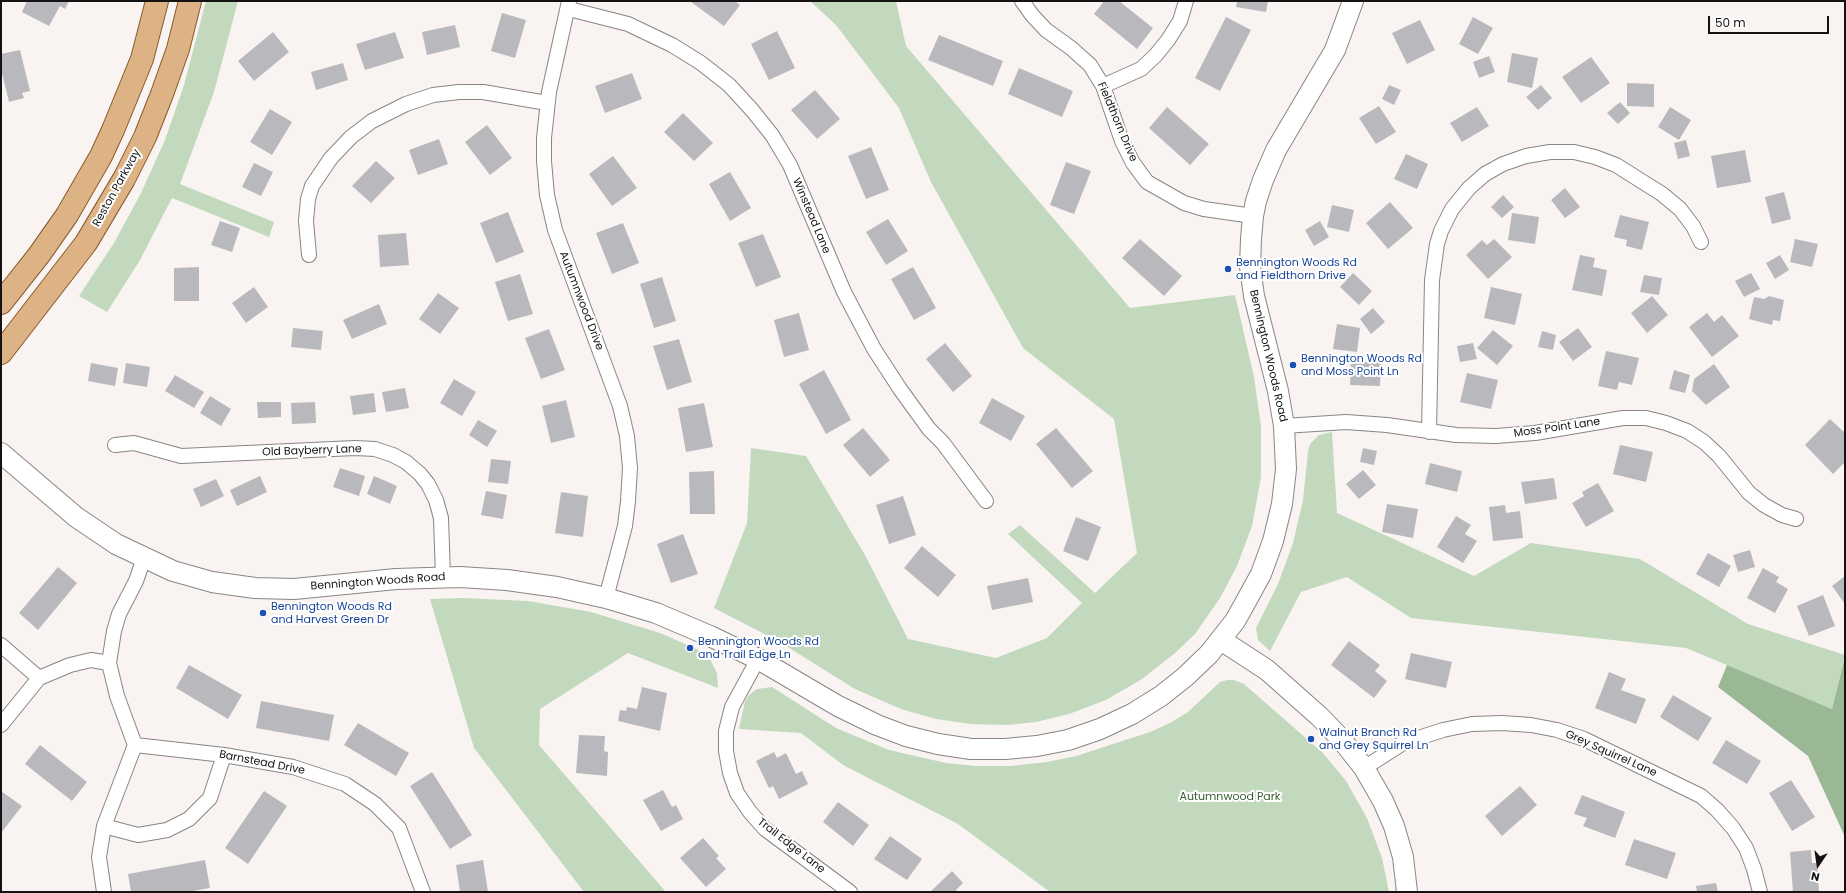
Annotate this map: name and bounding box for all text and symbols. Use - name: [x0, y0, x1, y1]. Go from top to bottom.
- scale bar: [1710, 8, 1831, 34]
- text: 50 m: [1715, 14, 1746, 31]
- street label: Fieldthorn Drive: [1094, 80, 1140, 164]
- street label: Reston Parkway: [90, 147, 144, 229]
- street label: Winstead Lane: [789, 176, 833, 256]
- street label: Autumnwood Drive: [556, 250, 606, 352]
- place label: Bennington Woods Rd and Fieldthorn Drive: [1236, 256, 1357, 282]
- marker: Bennington Woods Rd and Fieldthorn Drive: [1223, 264, 1233, 274]
- street label: Bennington Woods Road: [1246, 289, 1290, 423]
- place label: Bennington Woods Rd and Moss Point Ln: [1301, 352, 1422, 378]
- marker: Bennington Woods Rd and Moss Point Ln: [1288, 360, 1298, 370]
- street label: Moss Point Lane: [1513, 415, 1601, 441]
- street label: Old Bayberry Lane: [262, 443, 362, 459]
- street label: Bennington Woods Road: [310, 571, 446, 593]
- place label: Bennington Woods Rd and Harvest Green Dr: [271, 600, 392, 626]
- marker: Bennington Woods Rd and Harvest Green Dr: [258, 608, 268, 618]
- place label: Bennington Woods Rd and Trail Edge Ln: [698, 635, 819, 661]
- marker: Bennington Woods Rd and Trail Edge Ln: [685, 643, 695, 653]
- place label: Walnut Branch Rd and Grey Squirrel Ln: [1319, 726, 1429, 752]
- street label: Grey Squirrel Lane: [1563, 728, 1659, 780]
- marker: Walnut Branch Rd and Grey Squirrel Ln: [1306, 734, 1316, 744]
- street label: Barnstead Drive: [218, 748, 306, 778]
- park label: Autumnwood Park: [1180, 790, 1280, 804]
- street label: Trail Edge Lane: [755, 816, 827, 876]
- north arrow: [1798, 845, 1838, 885]
- text: N: [1809, 868, 1821, 885]

